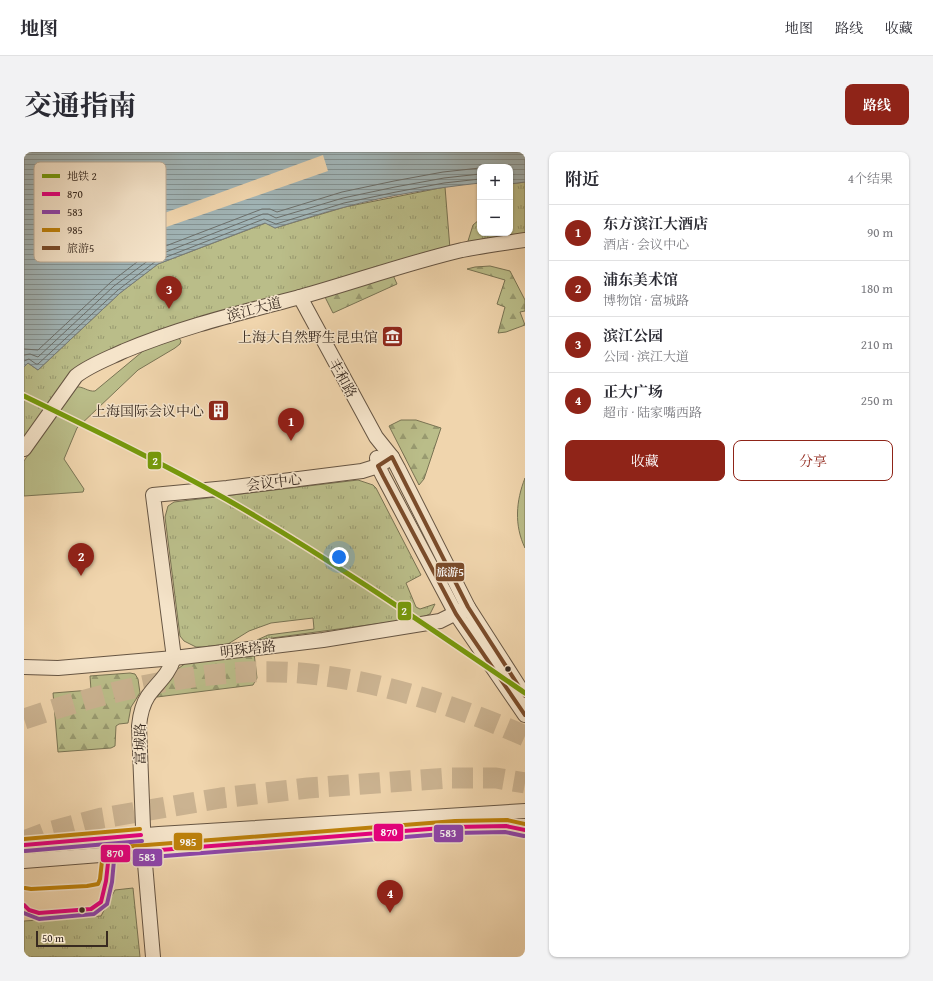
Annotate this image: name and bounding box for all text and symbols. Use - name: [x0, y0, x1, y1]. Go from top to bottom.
- text: 地图: [20, 14, 58, 42]
- text: 地图: [785, 18, 813, 38]
- text: 路线: [835, 18, 863, 38]
- text: 收藏: [885, 18, 913, 38]
- text: 交通指南: [24, 84, 136, 125]
- button: 路线: [845, 84, 909, 125]
- legend: [34, 162, 166, 262]
- map controls: [477, 164, 513, 236]
- button: +: [477, 164, 513, 200]
- text: 附近: [565, 166, 599, 191]
- text: 地铁 2: [67, 168, 97, 184]
- text: 4个结果: [848, 169, 893, 188]
- text: 870: [67, 186, 83, 202]
- button: −: [477, 200, 513, 236]
- text: 583: [67, 204, 83, 220]
- text: 东方滨江大酒店: [603, 213, 708, 234]
- text: 985: [67, 222, 83, 238]
- text: 1: [575, 223, 581, 242]
- text: 90 m: [867, 223, 893, 242]
- text: 酒店 · 会议中心: [603, 235, 689, 254]
- text: 旅游5: [67, 240, 94, 256]
- text: 浦东美术馆: [603, 269, 678, 290]
- pin: 3: [156, 276, 182, 309]
- text: 2: [575, 279, 581, 298]
- text: 180 m: [861, 279, 893, 298]
- text: 博物馆 · 富城路: [603, 291, 689, 310]
- street label: 滨江大道: [224, 292, 284, 326]
- museum icon: 上海大自然野生昆虫馆: [380, 324, 406, 350]
- text: 滨江公园: [603, 325, 663, 346]
- place label: 上海大自然野生昆虫馆: [238, 327, 378, 347]
- text: 3: [575, 335, 581, 354]
- text: 210 m: [861, 335, 893, 354]
- text: 公园 · 滨江大道: [603, 347, 689, 366]
- street label: 丰和路: [324, 355, 362, 401]
- text: 正大广场: [603, 381, 663, 402]
- text: 4: [575, 391, 581, 410]
- text: 250 m: [861, 391, 893, 410]
- building icon: 上海国际会议中心: [206, 398, 232, 424]
- place label: 上海国际会议中心: [92, 401, 204, 421]
- text: 超市 · 陆家嘴西路: [603, 403, 702, 422]
- pin: 1: [278, 408, 304, 441]
- button: 收藏: [565, 440, 725, 481]
- button: 分享: [733, 440, 893, 481]
- line badge: 2: [147, 451, 162, 470]
- text: 2: [152, 453, 158, 469]
- street label: 会议中心: [245, 469, 303, 495]
- pin: 2: [68, 543, 94, 576]
- your location: [329, 547, 349, 567]
- line badge: 旅游5: [435, 562, 465, 582]
- text: 旅游5: [436, 564, 464, 580]
- line badge: 2: [397, 601, 412, 621]
- text: 2: [401, 603, 407, 619]
- street label: 明珠塔路: [219, 636, 277, 662]
- unlabelled marker: [503, 664, 513, 674]
- street label: 富城路: [130, 723, 150, 765]
- line badge: 870: [373, 823, 404, 842]
- text: 870: [380, 824, 398, 840]
- line badge: 583: [433, 824, 464, 843]
- text: 583: [439, 825, 457, 841]
- line badge: 985: [173, 832, 203, 851]
- text: 985: [179, 834, 197, 850]
- line badge: 870: [100, 844, 131, 863]
- text: 870: [106, 845, 124, 861]
- line badge: 583: [132, 848, 163, 867]
- text: 583: [138, 849, 156, 865]
- pin: 4: [377, 880, 403, 913]
- unlabelled marker: [77, 905, 87, 915]
- scale bar: [36, 929, 108, 948]
- text: 50 m: [42, 930, 64, 946]

